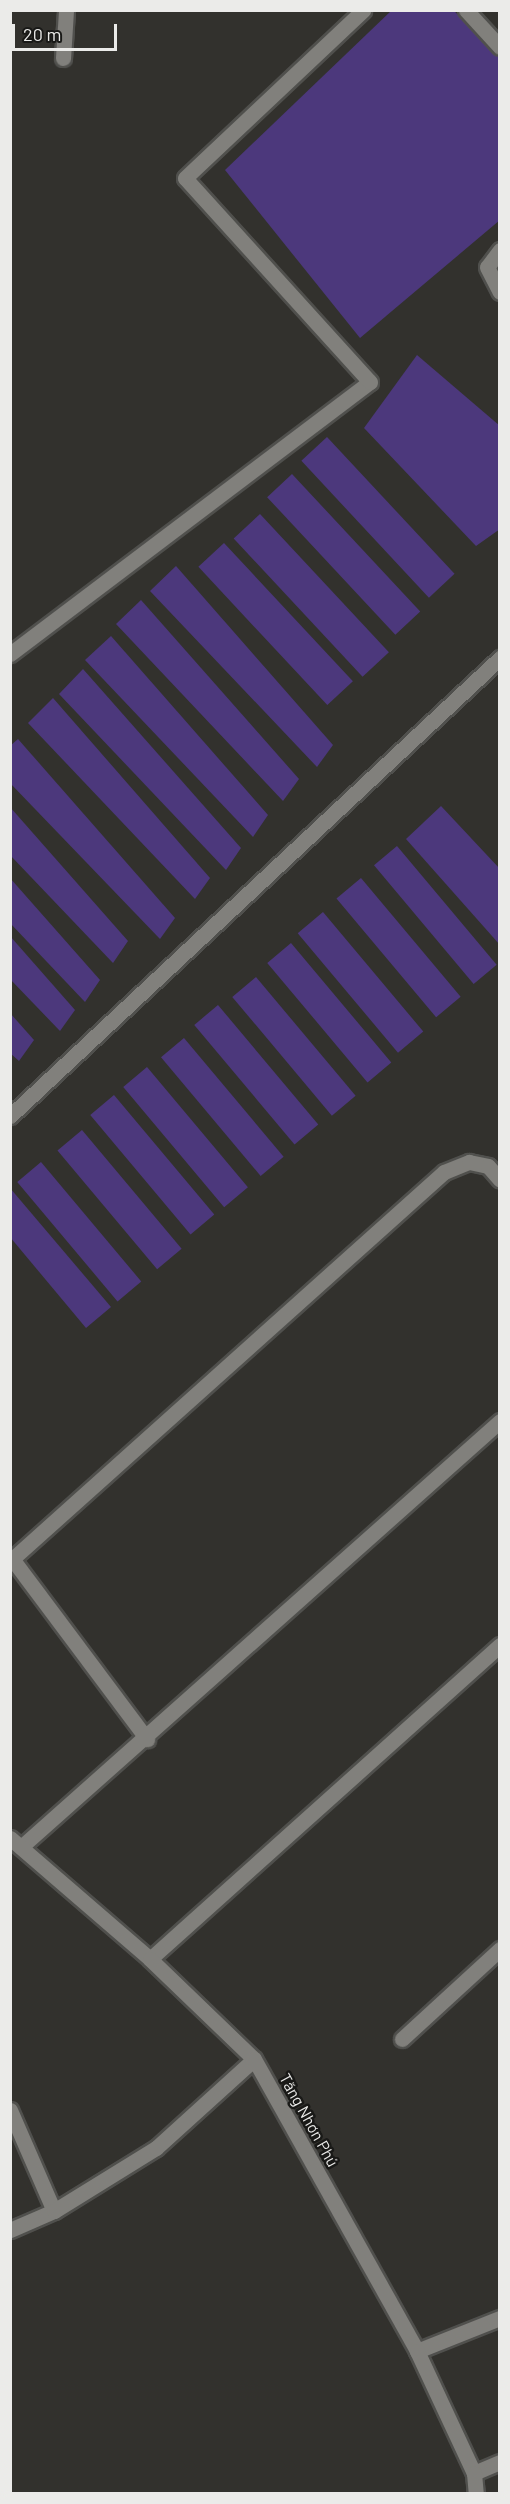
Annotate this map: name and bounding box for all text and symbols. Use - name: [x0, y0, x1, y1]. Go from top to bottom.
- scale bar: [15, 12, 120, 50]
- text: 20 m: [23, 23, 61, 45]
- street label: Tăng Nhơn Phú: [275, 2070, 343, 2170]

